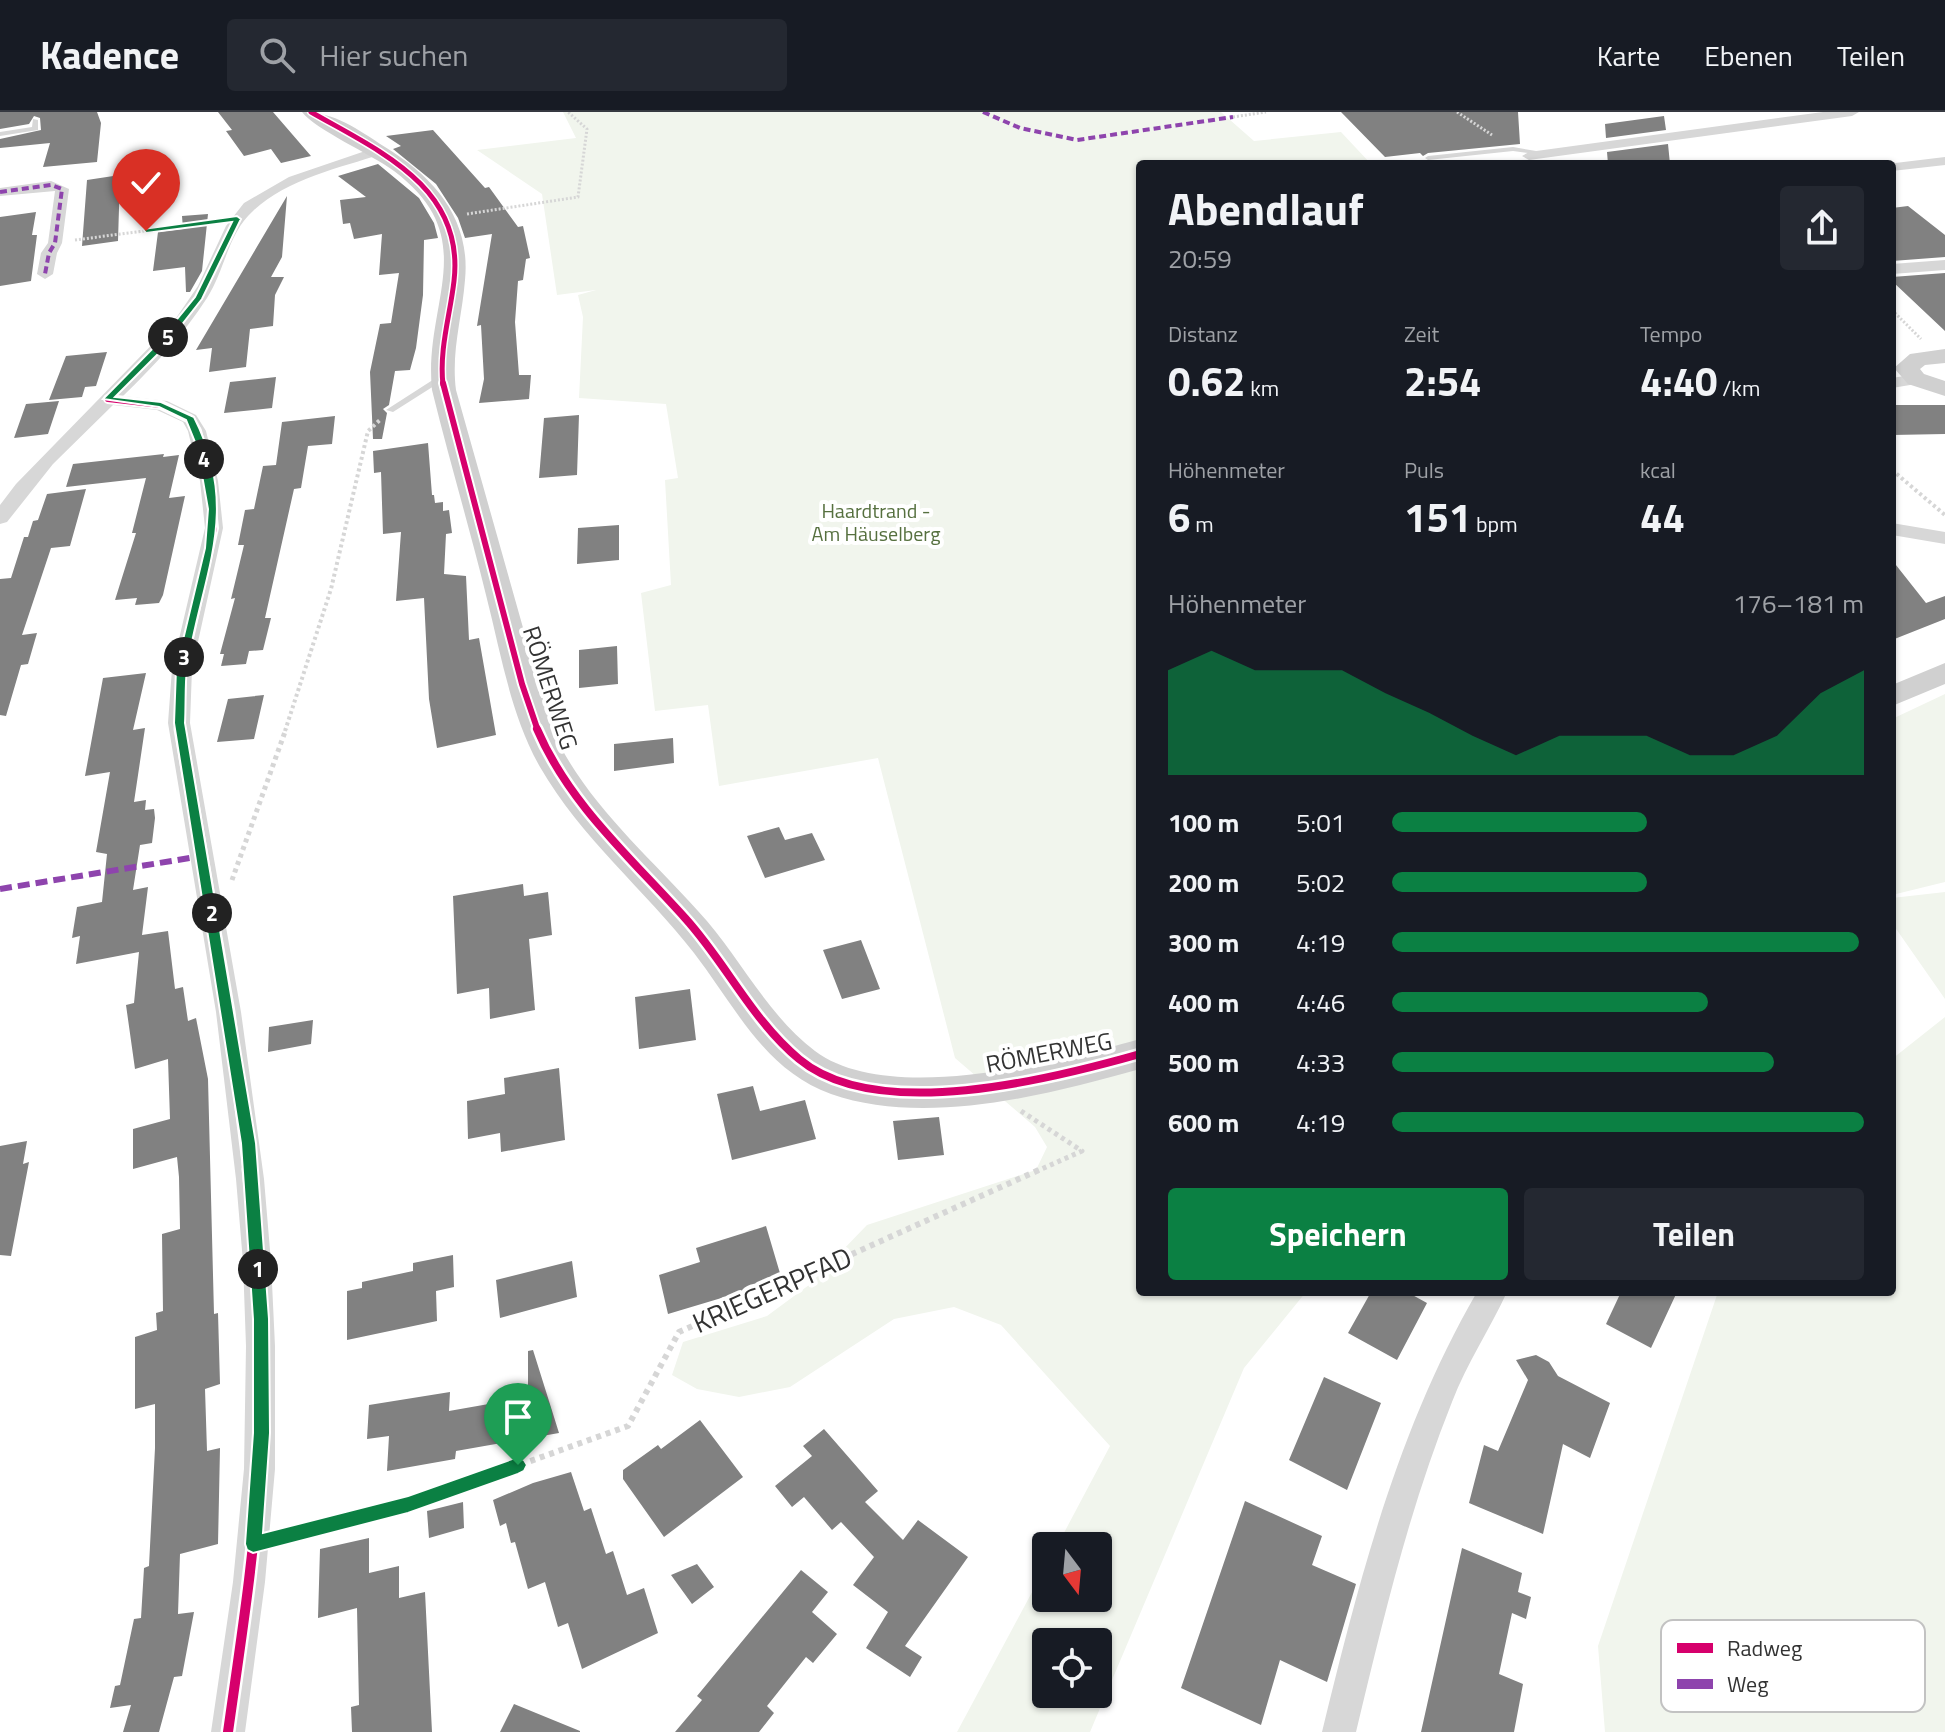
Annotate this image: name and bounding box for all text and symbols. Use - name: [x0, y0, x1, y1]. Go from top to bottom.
- search box: [227, 19, 787, 91]
- text: Kadence: [40, 26, 179, 84]
- text: Hier suchen: [319, 32, 468, 78]
- icon: search: [255, 33, 299, 77]
- text: Karte: [1597, 34, 1660, 77]
- text: Ebenen: [1704, 34, 1793, 77]
- text: Teilen: [1837, 34, 1905, 77]
- pin: [112, 149, 180, 231]
- icon: check: [124, 161, 168, 205]
- text: Abendlauf: [1168, 175, 1364, 242]
- button: share: [1780, 186, 1864, 270]
- text: 20:59: [1168, 239, 1232, 278]
- pin: 5: [148, 317, 188, 357]
- text: Distanz: [1168, 317, 1238, 351]
- text: Zeit: [1404, 317, 1439, 351]
- text: Tempo: [1640, 317, 1702, 351]
- text: 5: [162, 320, 174, 354]
- text: 0.62: [1168, 351, 1245, 412]
- text: 2:54: [1404, 351, 1481, 412]
- text: 4:40: [1640, 351, 1717, 412]
- text: km: [1245, 371, 1279, 405]
- text: /km: [1717, 371, 1760, 405]
- pin: 4: [184, 439, 224, 479]
- text: 4: [198, 442, 210, 476]
- text: Höhenmeter: [1168, 453, 1285, 487]
- text: Puls: [1404, 453, 1444, 487]
- text: kcal: [1640, 453, 1676, 487]
- text: 6: [1168, 487, 1190, 548]
- text: 151: [1404, 487, 1471, 548]
- text: 44: [1640, 487, 1685, 548]
- park label: Haardtrand - Am Häuselberg: [812, 495, 940, 549]
- text: m: [1190, 507, 1214, 541]
- text: bpm: [1471, 507, 1518, 541]
- text: Höhenmeter: [1168, 584, 1306, 623]
- text: 176–181 m: [1733, 584, 1864, 623]
- street label: RÖMERWEG: [514, 621, 588, 754]
- pin: 3: [164, 637, 204, 677]
- text: 3: [178, 640, 190, 674]
- text: 100 m: [1168, 803, 1239, 842]
- text: 5:01: [1296, 803, 1345, 842]
- text: 200 m: [1168, 863, 1239, 902]
- text: 5:02: [1296, 863, 1345, 902]
- pin: 2: [192, 893, 232, 933]
- text: 2: [206, 896, 218, 930]
- text: 300 m: [1168, 923, 1239, 962]
- text: 4:19: [1296, 923, 1345, 962]
- text: 400 m: [1168, 983, 1239, 1022]
- text: 4:46: [1296, 983, 1345, 1022]
- street label: RÖMERWEG: [983, 1022, 1115, 1082]
- text: 500 m: [1168, 1043, 1239, 1082]
- text: 4:33: [1296, 1043, 1345, 1082]
- text: 600 m: [1168, 1103, 1239, 1142]
- text: 4:19: [1296, 1103, 1345, 1142]
- button: Speichern: [1168, 1188, 1508, 1280]
- button: Teilen: [1524, 1188, 1864, 1280]
- street label: KRIEGERPFAD: [685, 1235, 858, 1344]
- pin: 1: [238, 1249, 278, 1289]
- text: 1: [252, 1252, 264, 1286]
- pin: [484, 1383, 552, 1465]
- icon: arrive: [496, 1395, 540, 1439]
- north arrow: [1032, 1532, 1112, 1612]
- map controls: [1032, 1532, 1112, 1708]
- legend: [1661, 1620, 1925, 1712]
- button: locate: [1032, 1628, 1112, 1708]
- text: Radweg: [1727, 1631, 1802, 1665]
- text: Weg: [1727, 1667, 1768, 1701]

